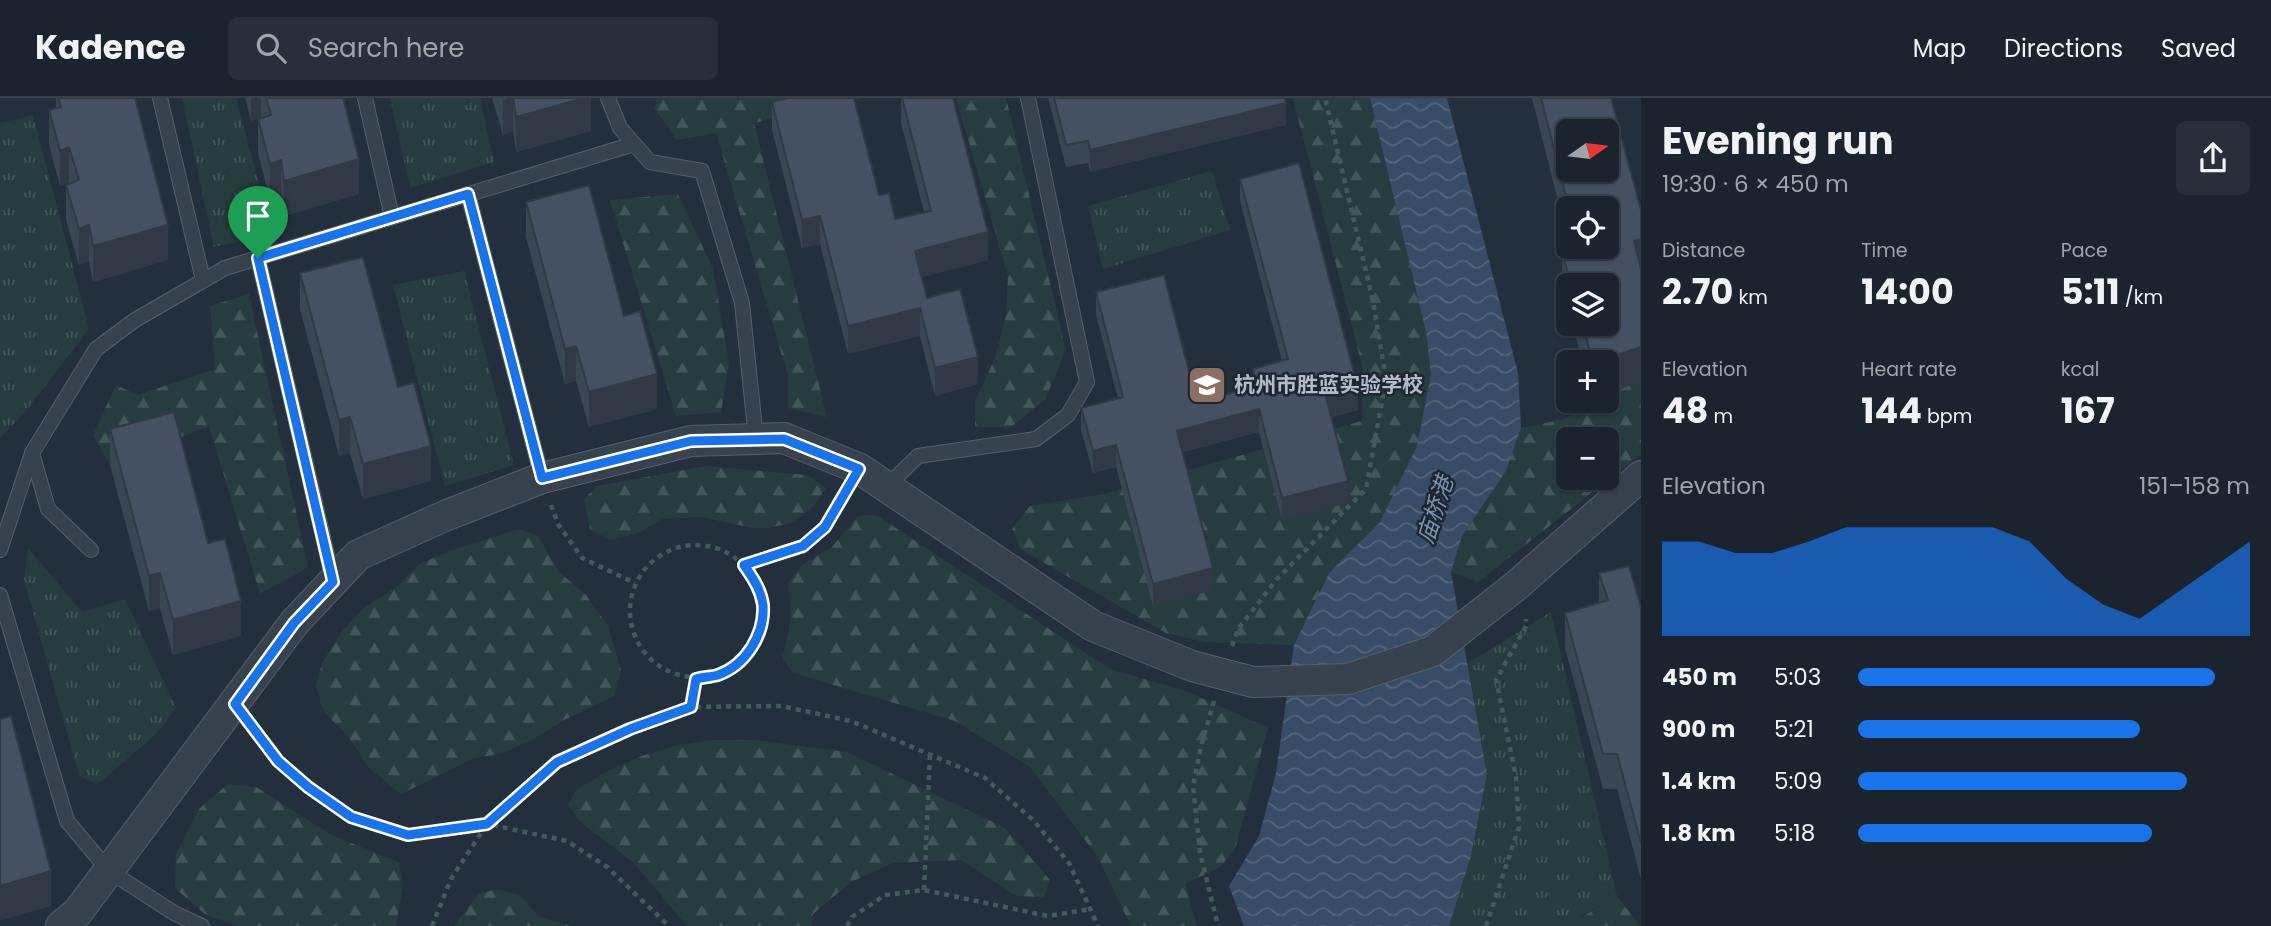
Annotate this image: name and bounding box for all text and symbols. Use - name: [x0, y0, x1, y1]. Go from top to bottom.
- search box: [228, 17, 718, 80]
- text: Kadence: [35, 24, 186, 71]
- icon: search: [252, 29, 290, 67]
- text: Search here: [308, 30, 464, 66]
- text: Map: [1913, 32, 1966, 65]
- text: Directions: [2004, 32, 2123, 65]
- text: Saved: [2161, 32, 2236, 65]
- text: Evening run: [1662, 114, 1894, 167]
- north arrow: [1556, 119, 1619, 182]
- map controls: [1556, 119, 1619, 490]
- button: share: [2176, 121, 2250, 195]
- text: 19:30 · 6 × 450 m: [1662, 168, 1849, 200]
- pin: [228, 186, 288, 258]
- button: locate: [1556, 196, 1619, 259]
- icon: arrive: [239, 197, 277, 235]
- text: Distance: [1662, 237, 1745, 264]
- text: Time: [1861, 237, 1908, 264]
- text: Pace: [2061, 237, 2108, 264]
- text: 2.70: [1662, 267, 1733, 316]
- text: 14:00: [1861, 267, 1954, 316]
- text: 5:11: [2061, 267, 2120, 316]
- button: layers: [1556, 273, 1619, 336]
- text: km: [1733, 284, 1768, 311]
- text: /km: [2120, 284, 2163, 311]
- button: +: [1556, 350, 1619, 413]
- text: Elevation: [1662, 356, 1748, 383]
- text: Heart rate: [1861, 356, 1957, 383]
- text: kcal: [2061, 356, 2100, 383]
- school or university icon: 杭州市胜蓝实验学校: [1186, 364, 1228, 406]
- place label: 杭州市胜蓝实验学校: [1234, 370, 1423, 399]
- text: 48: [1662, 386, 1708, 435]
- text: 144: [1861, 386, 1922, 435]
- text: 167: [2061, 386, 2115, 435]
- text: m: [1708, 403, 1733, 430]
- text: bpm: [1922, 403, 1972, 430]
- button: −: [1556, 427, 1619, 490]
- water label: 庙桥港: [1409, 469, 1462, 548]
- text: Elevation: [1662, 470, 1766, 502]
- text: 151–158 m: [2139, 470, 2250, 502]
- text: 450 m: [1662, 661, 1737, 693]
- text: 5:03: [1774, 661, 1821, 693]
- text: 900 m: [1662, 713, 1735, 745]
- text: 5:21: [1774, 713, 1814, 745]
- text: 1.4 km: [1662, 765, 1736, 797]
- text: 5:09: [1774, 765, 1822, 797]
- text: 1.8 km: [1662, 817, 1736, 849]
- text: 5:18: [1774, 817, 1815, 849]

